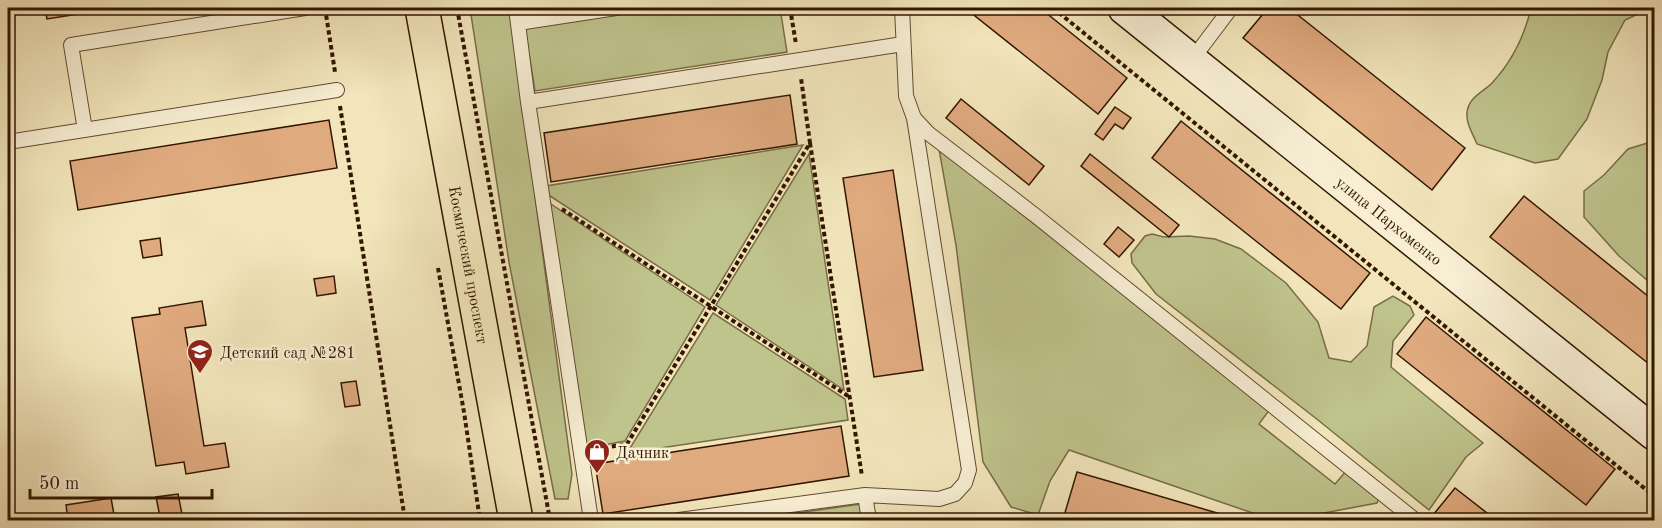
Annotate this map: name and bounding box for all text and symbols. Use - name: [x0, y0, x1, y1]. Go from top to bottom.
- street label: улица Пархоменко: [1332, 175, 1444, 269]
- street label: Космический проспект: [445, 185, 490, 345]
- school or university icon: Детский сад №281: [185, 337, 215, 375]
- place label: Детский сад №281: [220, 346, 356, 362]
- shop icon: Дачник: [582, 437, 612, 475]
- place label: Дачник: [616, 446, 669, 462]
- scale bar: [30, 462, 212, 500]
- text: 50 m: [39, 475, 79, 493]

